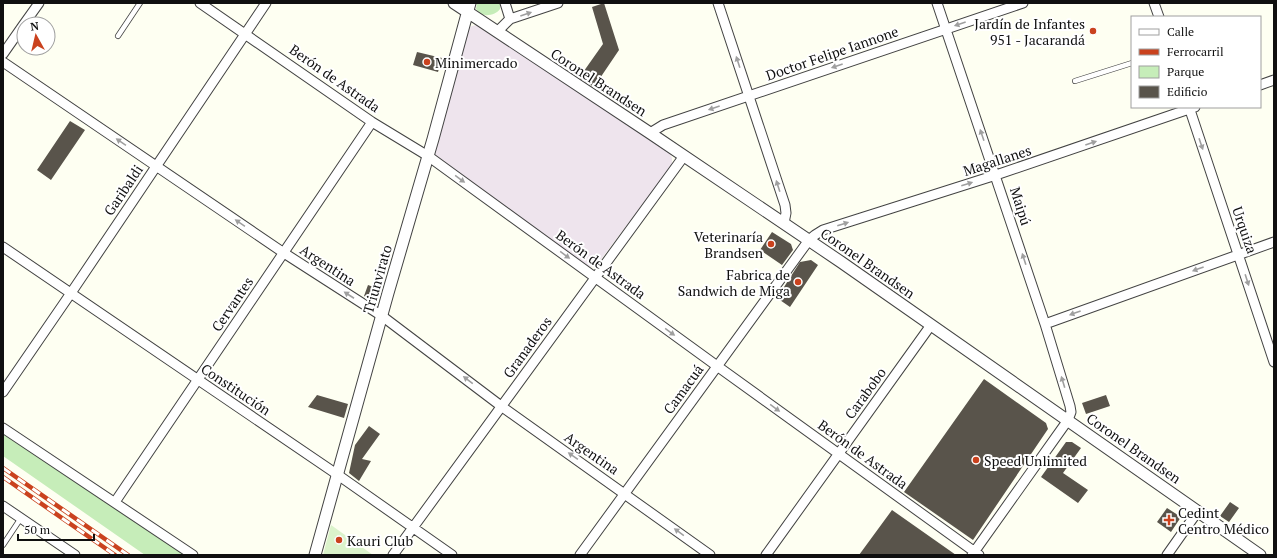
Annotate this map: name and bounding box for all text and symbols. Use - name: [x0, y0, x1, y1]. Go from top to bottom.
- one-way arrow: [520, 11, 532, 17]
- place label: Jardín de Infantes 951 - Jacarandá: [974, 14, 1085, 49]
- north arrow: [16, 16, 56, 56]
- legend: [1131, 16, 1261, 108]
- text: N: [30, 18, 40, 34]
- street label: Doctor Felipe Iannone: [763, 21, 901, 85]
- one-way arrow: [954, 22, 966, 28]
- text: Calle: [1167, 24, 1194, 39]
- marker: Jardín de Infantes 951 - Jacarandá: [1088, 26, 1098, 36]
- street label: Berón de Astrada: [286, 40, 384, 116]
- street label: Coronel Brandsen: [547, 44, 651, 121]
- text: Ferrocarril: [1167, 44, 1224, 59]
- place label: Minimercado: [435, 53, 518, 72]
- one-way arrow: [735, 56, 741, 68]
- marker: Minimercado: [422, 57, 432, 67]
- one-way arrow: [830, 63, 842, 69]
- text: Parque: [1167, 64, 1204, 79]
- text: Edificio: [1167, 84, 1208, 99]
- one-way arrow: [707, 105, 719, 111]
- one-way arrow: [979, 129, 985, 141]
- one-way arrow: [116, 138, 127, 146]
- one-way arrow: [1199, 138, 1205, 150]
- street label: Magallanes: [961, 140, 1033, 180]
- one-way arrow: [1085, 140, 1097, 146]
- street label: Garibaldi: [99, 161, 147, 219]
- one-way arrow: [454, 175, 465, 183]
- one-way arrow: [775, 179, 781, 191]
- one-way arrow: [962, 181, 974, 187]
- street label: Maipú: [1006, 184, 1036, 228]
- street label: Urquiza: [1228, 204, 1262, 256]
- one-way arrow: [235, 219, 246, 227]
- one-way arrow: [838, 221, 850, 227]
- street label: Coronel Brandsen: [817, 223, 920, 303]
- street label: Berón de Astrada: [552, 225, 650, 303]
- place label: Veterinaría Brandsen: [694, 227, 764, 262]
- marker: Veterinaría Brandsen: [766, 239, 776, 249]
- street label: Argentina: [297, 240, 359, 290]
- street label: Triunvirato: [358, 242, 396, 316]
- one-way arrow: [560, 251, 570, 259]
- one-way arrow: [1020, 252, 1026, 264]
- place label: Fabrica de Sandwich de Miga: [678, 265, 790, 300]
- one-way arrow: [1191, 266, 1203, 272]
- street label: Cervantes: [207, 273, 257, 335]
- one-way arrow: [1245, 275, 1251, 287]
- marker: Fabrica de Sandwich de Miga: [793, 277, 803, 287]
- one-way arrow: [344, 291, 354, 299]
- one-way arrow: [1069, 310, 1081, 316]
- street label: Granaderos: [498, 313, 556, 381]
- one-way arrow: [664, 328, 675, 336]
- street label: Constitución: [197, 359, 275, 420]
- street label: Camacuá: [659, 360, 707, 418]
- street label: Carabobo: [840, 363, 890, 423]
- one-way arrow: [462, 376, 473, 385]
- one-way arrow: [1060, 376, 1066, 388]
- one-way arrow: [770, 404, 780, 412]
- street label: Coronel Brandsen: [1083, 408, 1186, 488]
- street label: Berón de Astrada: [814, 415, 912, 493]
- street label: Argentina: [561, 427, 623, 479]
- place label: Speed Unlimited: [984, 451, 1087, 470]
- one-way arrow: [568, 452, 578, 460]
- marker: Speed Unlimited: [971, 455, 981, 465]
- place label: Cedint Centro Médico: [1178, 503, 1269, 538]
- marker: Cedint Centro Médico: [1163, 514, 1175, 526]
- scale bar: [18, 516, 94, 542]
- text: 50 m: [24, 522, 51, 537]
- one-way arrow: [673, 528, 684, 536]
- place label: Kauri Club: [347, 531, 413, 550]
- marker: Kauri Club: [334, 535, 344, 545]

